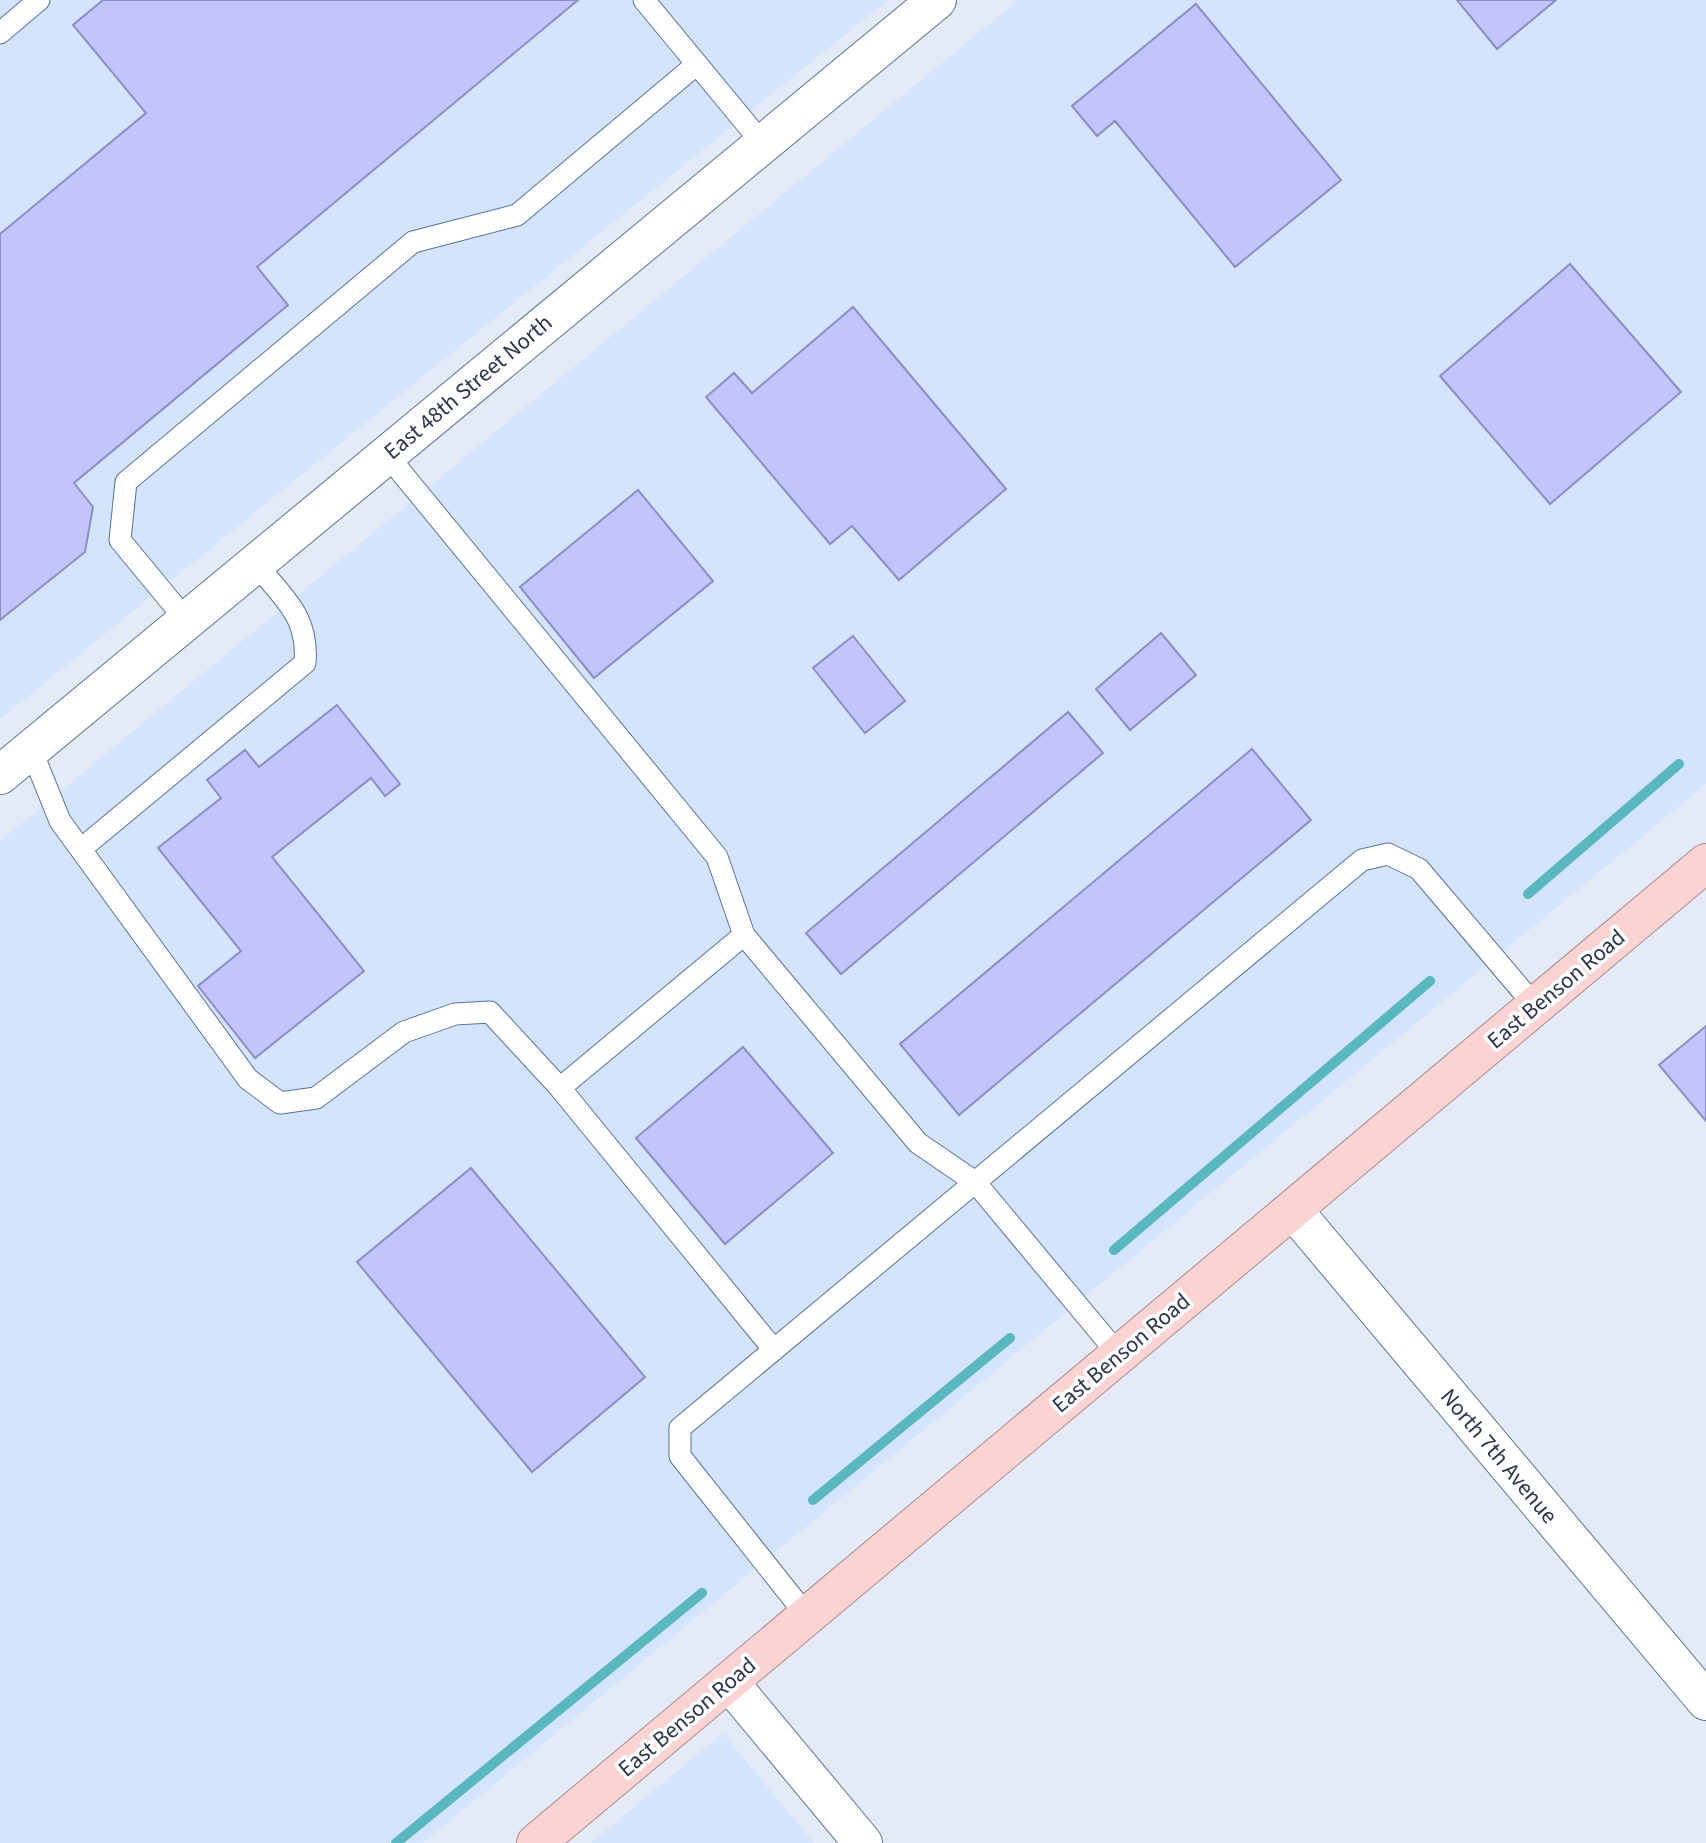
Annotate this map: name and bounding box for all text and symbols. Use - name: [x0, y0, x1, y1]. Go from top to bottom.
- street label: East 48th Street North: [377, 307, 559, 467]
- street label: East Benson Road: [1480, 921, 1632, 1057]
- street label: East Benson Road: [1045, 1285, 1197, 1421]
- street label: North 7th Avenue: [1433, 1381, 1565, 1531]
- street label: East Benson Road: [611, 1649, 763, 1785]

